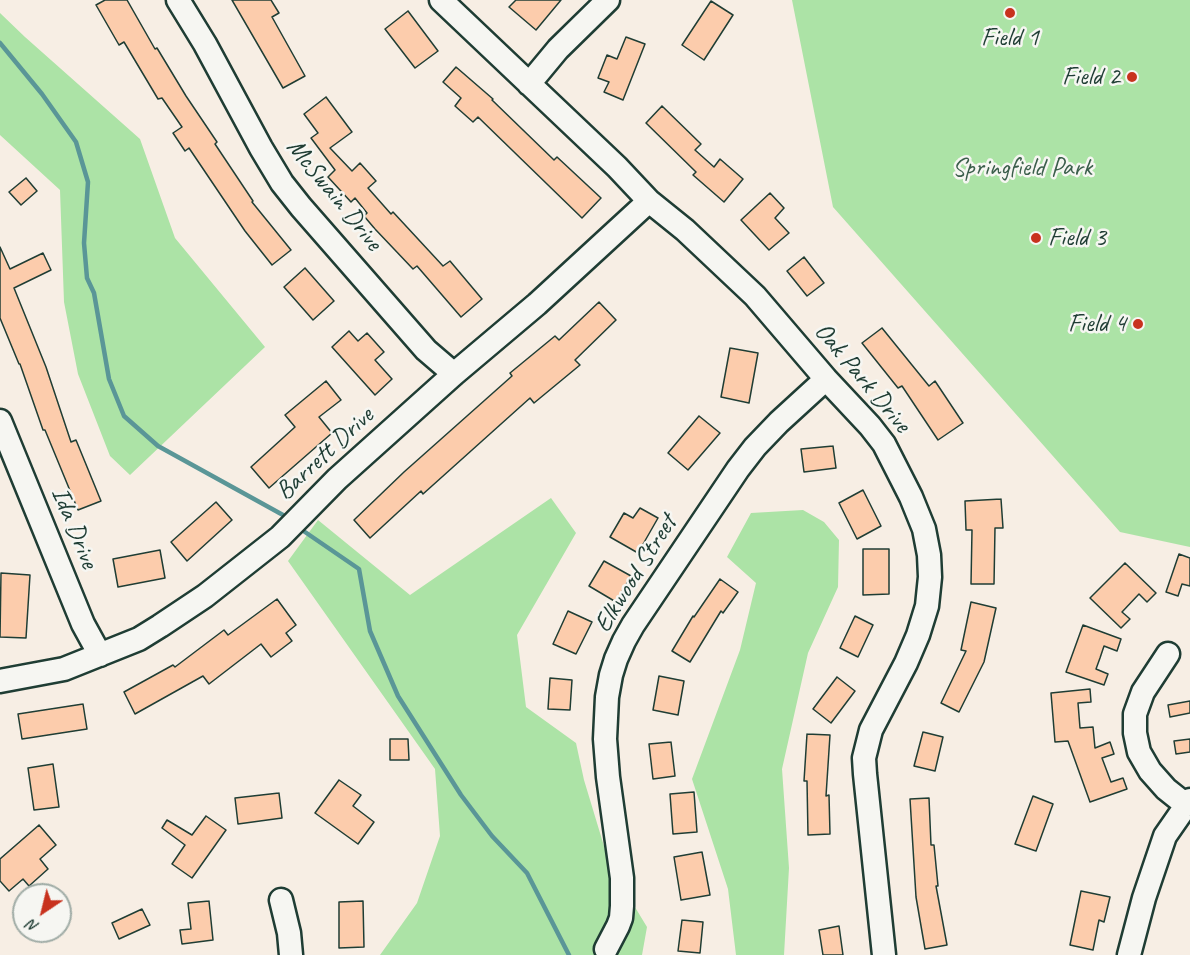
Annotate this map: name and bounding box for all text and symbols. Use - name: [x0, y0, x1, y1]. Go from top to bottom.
- marker: Field 1: [1003, 6, 1017, 20]
- place label: Field 1: [981, 22, 1039, 54]
- place label: Field 2: [1062, 61, 1120, 93]
- marker: Field 2: [1125, 70, 1139, 84]
- street label: McSwain Drive: [279, 133, 389, 257]
- park label: Springfield Park: [952, 152, 1092, 184]
- place label: Field 3: [1048, 222, 1106, 254]
- marker: Field 3: [1029, 231, 1043, 245]
- place label: Field 4: [1068, 308, 1126, 340]
- street label: Oak Park Drive: [807, 317, 917, 439]
- marker: Field 4: [1131, 317, 1145, 331]
- street label: Barrett Drive: [270, 401, 380, 507]
- street label: Ida Drive: [44, 483, 104, 573]
- street label: Elkwood Street: [588, 510, 684, 638]
- north arrow: [12, 883, 72, 943]
- text: N: [23, 915, 43, 937]

